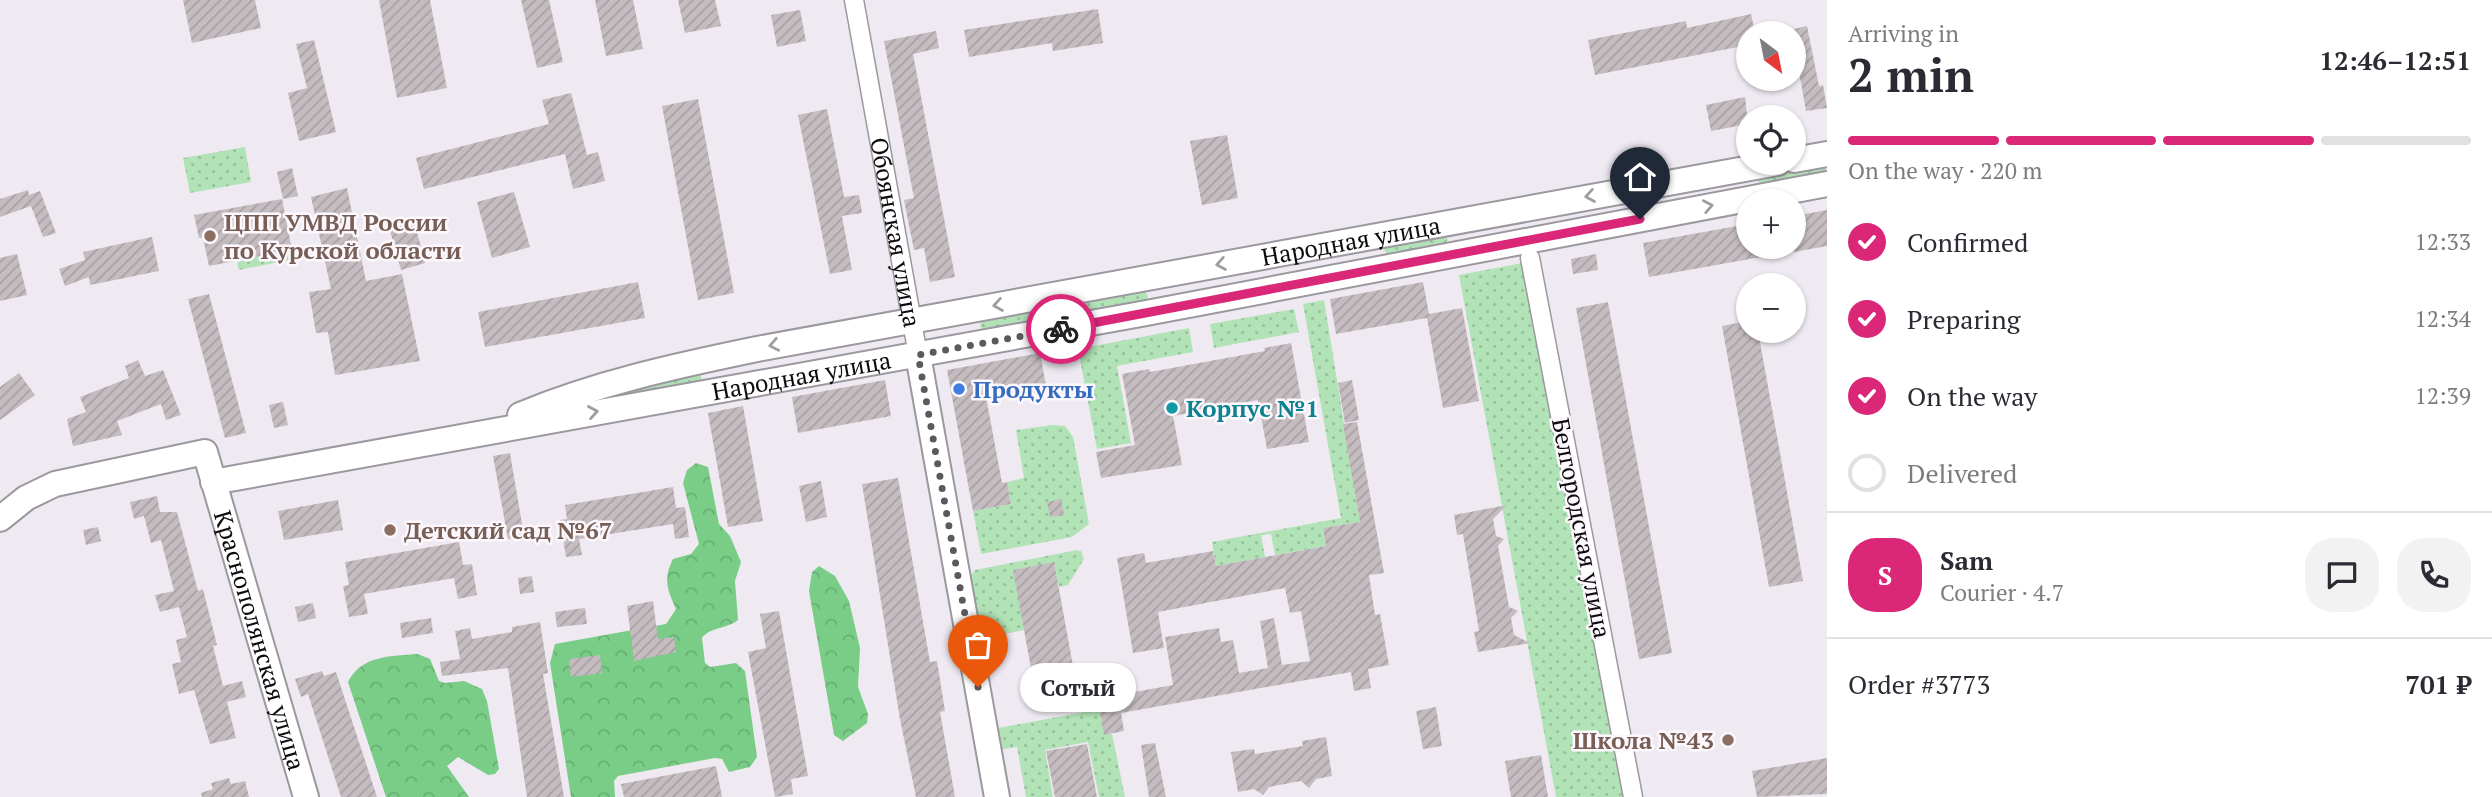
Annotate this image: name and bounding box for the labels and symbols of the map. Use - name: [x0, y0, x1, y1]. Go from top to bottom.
- north arrow: [1736, 21, 1806, 91]
- street label: Обоянская улица: [863, 135, 929, 330]
- pin: [1610, 147, 1670, 219]
- one-way arrow: [1584, 188, 1596, 203]
- one-way arrow: [1702, 200, 1714, 215]
- place label: ЦПП УМВД России по Курской области: [224, 206, 462, 266]
- street label: Народная улица: [1259, 209, 1443, 273]
- marker: ЦПП УМВД России по Курской области: [202, 228, 218, 244]
- one-way arrow: [1215, 255, 1227, 270]
- courier: [1026, 294, 1096, 364]
- one-way arrow: [992, 296, 1004, 311]
- one-way arrow: [768, 337, 780, 352]
- street label: Народная улица: [709, 344, 893, 407]
- place label: Продукты: [973, 373, 1094, 405]
- marker: Продукты: [951, 381, 967, 397]
- place label: Корпус №1: [1186, 392, 1319, 424]
- marker: Корпус №1: [1164, 400, 1180, 416]
- one-way arrow: [587, 405, 599, 420]
- street label: Белгородская улица: [1545, 415, 1619, 641]
- street label: Краснополянская улица: [207, 506, 313, 774]
- place label: Детский сад №67: [404, 514, 612, 546]
- marker: Детский сад №67: [382, 522, 398, 538]
- pin: [948, 615, 1008, 687]
- callout: Сотый: [1020, 662, 1136, 712]
- place label: Школа №43: [1573, 724, 1714, 756]
- marker: Школа №43: [1720, 732, 1736, 748]

